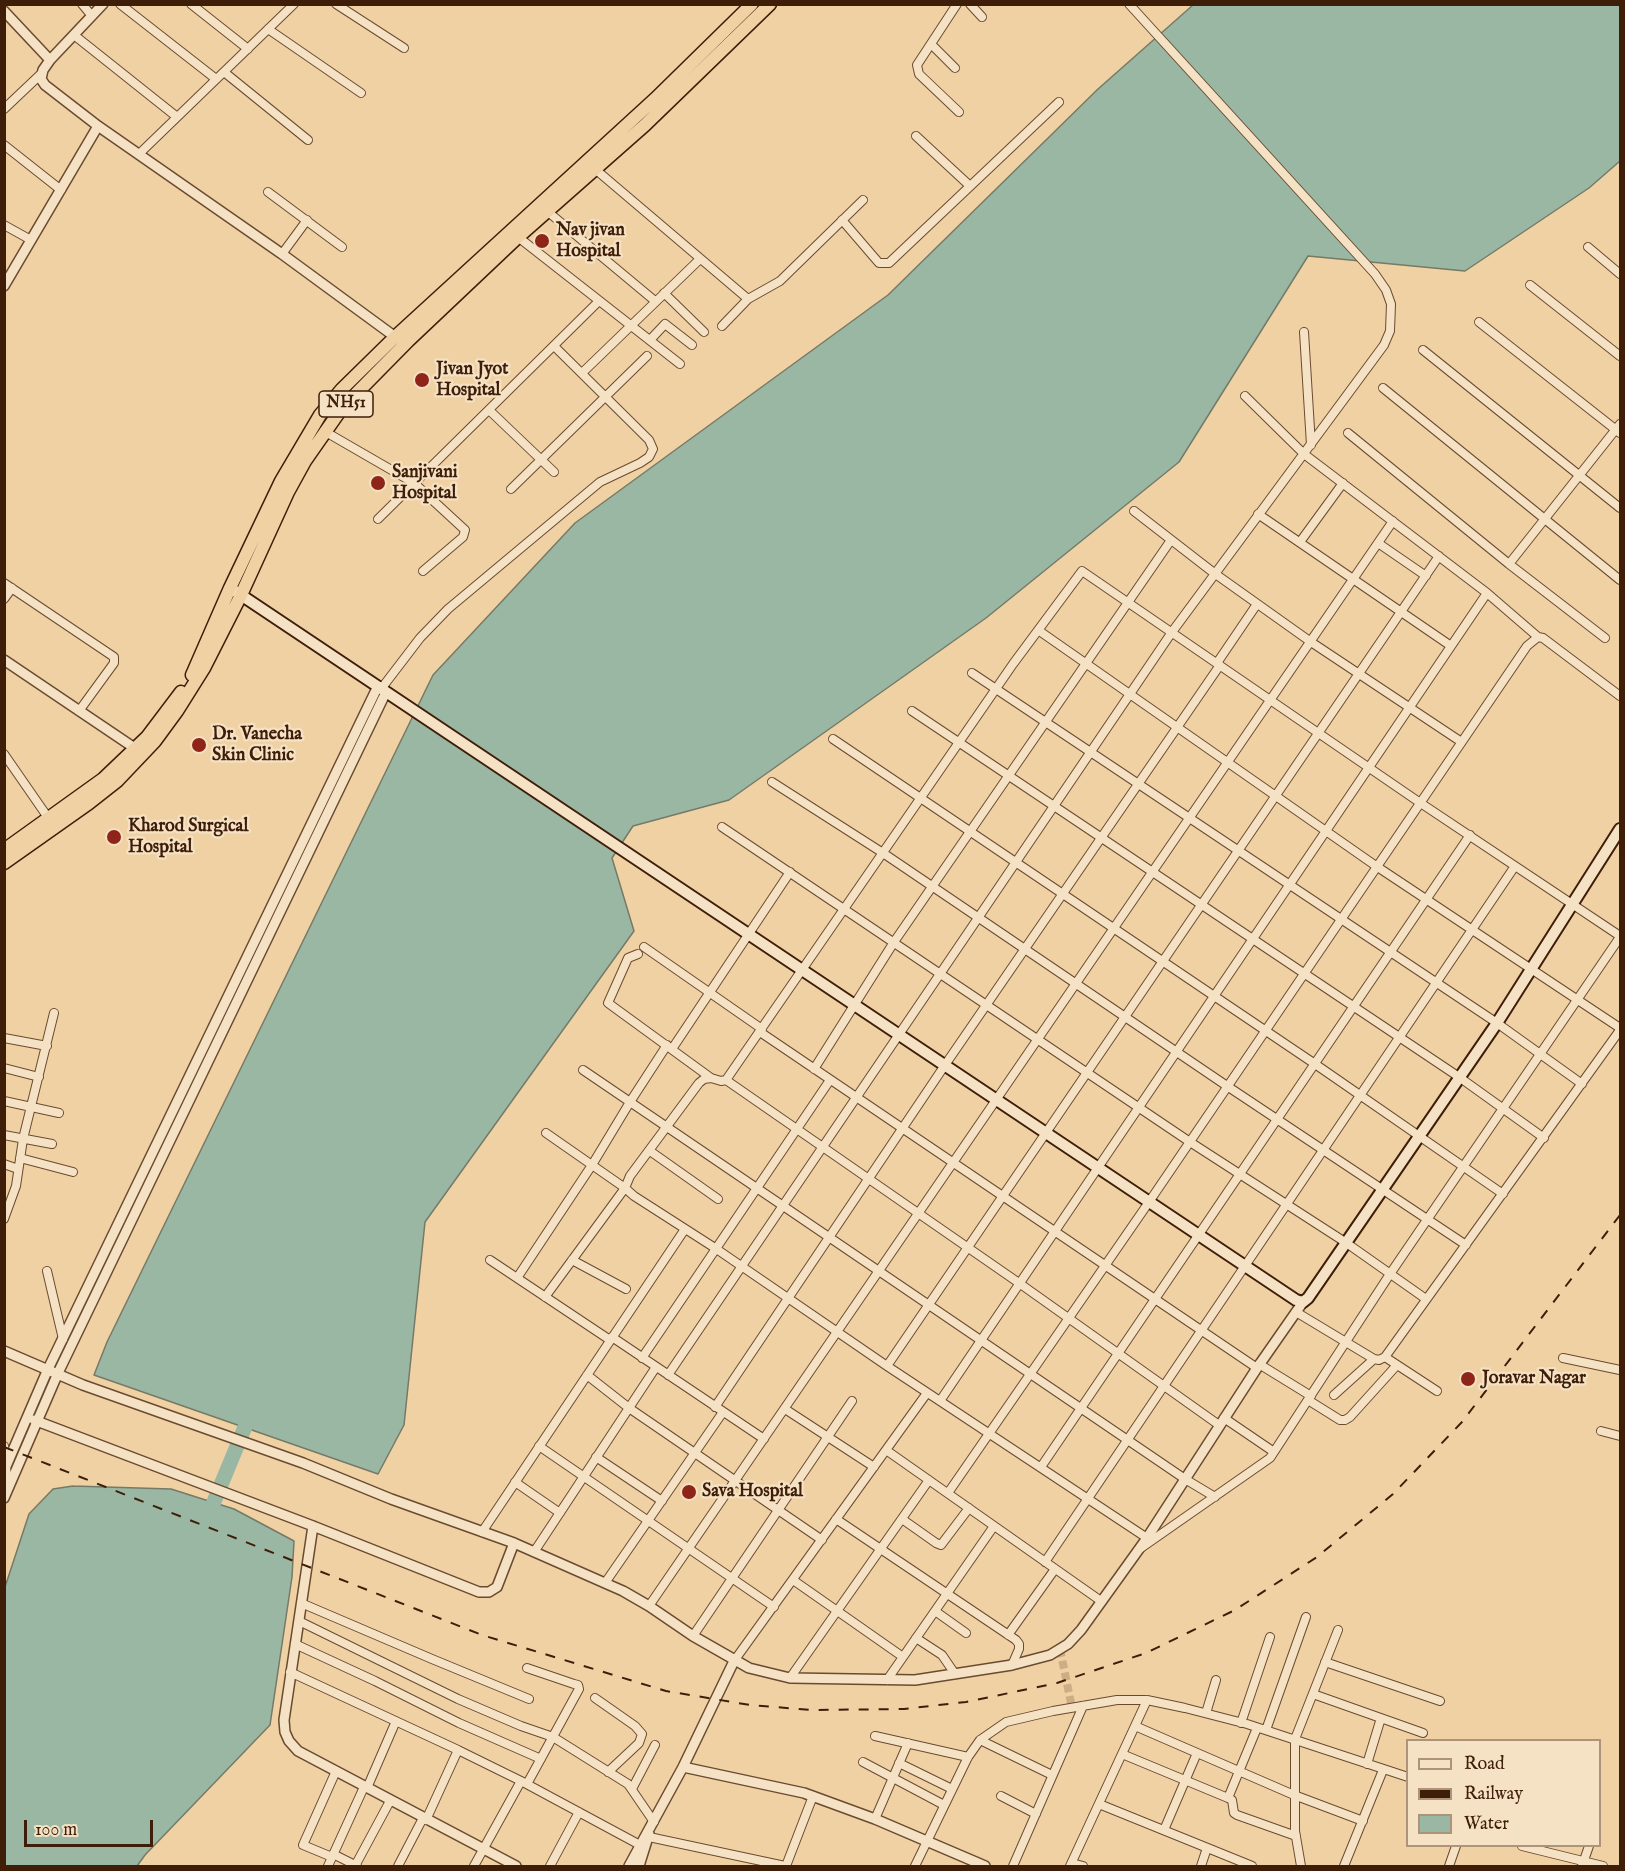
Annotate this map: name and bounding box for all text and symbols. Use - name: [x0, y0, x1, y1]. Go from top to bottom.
- place label: Nav jivan Hospital: [556, 220, 625, 262]
- marker: Nav jivan Hospital: [533, 232, 551, 250]
- place label: Jivan Jyot Hospital: [436, 359, 508, 401]
- marker: Jivan Jyot Hospital: [413, 371, 431, 389]
- road number: NH51: [319, 391, 373, 417]
- place label: Sanjivani Hospital: [392, 462, 458, 504]
- marker: Sanjivani Hospital: [369, 474, 387, 492]
- place label: Dr. Vanecha Skin Clinic: [212, 724, 302, 766]
- marker: Dr. Vanecha Skin Clinic: [190, 736, 208, 754]
- place label: Kharod Surgical Hospital: [128, 816, 248, 858]
- marker: Kharod Surgical Hospital: [105, 828, 123, 846]
- place label: Joravar Nagar: [1482, 1368, 1586, 1390]
- marker: Joravar Nagar: [1459, 1370, 1477, 1388]
- place label: Sava Hospital: [702, 1481, 803, 1503]
- marker: Sava Hospital: [680, 1483, 698, 1501]
- legend: [1406, 1739, 1601, 1847]
- text: Road: [1464, 1753, 1505, 1776]
- text: Railway: [1464, 1783, 1523, 1806]
- scale bar: [27, 1808, 156, 1846]
- text: Water: [1464, 1813, 1509, 1836]
- text: 100 m: [35, 1819, 77, 1842]

